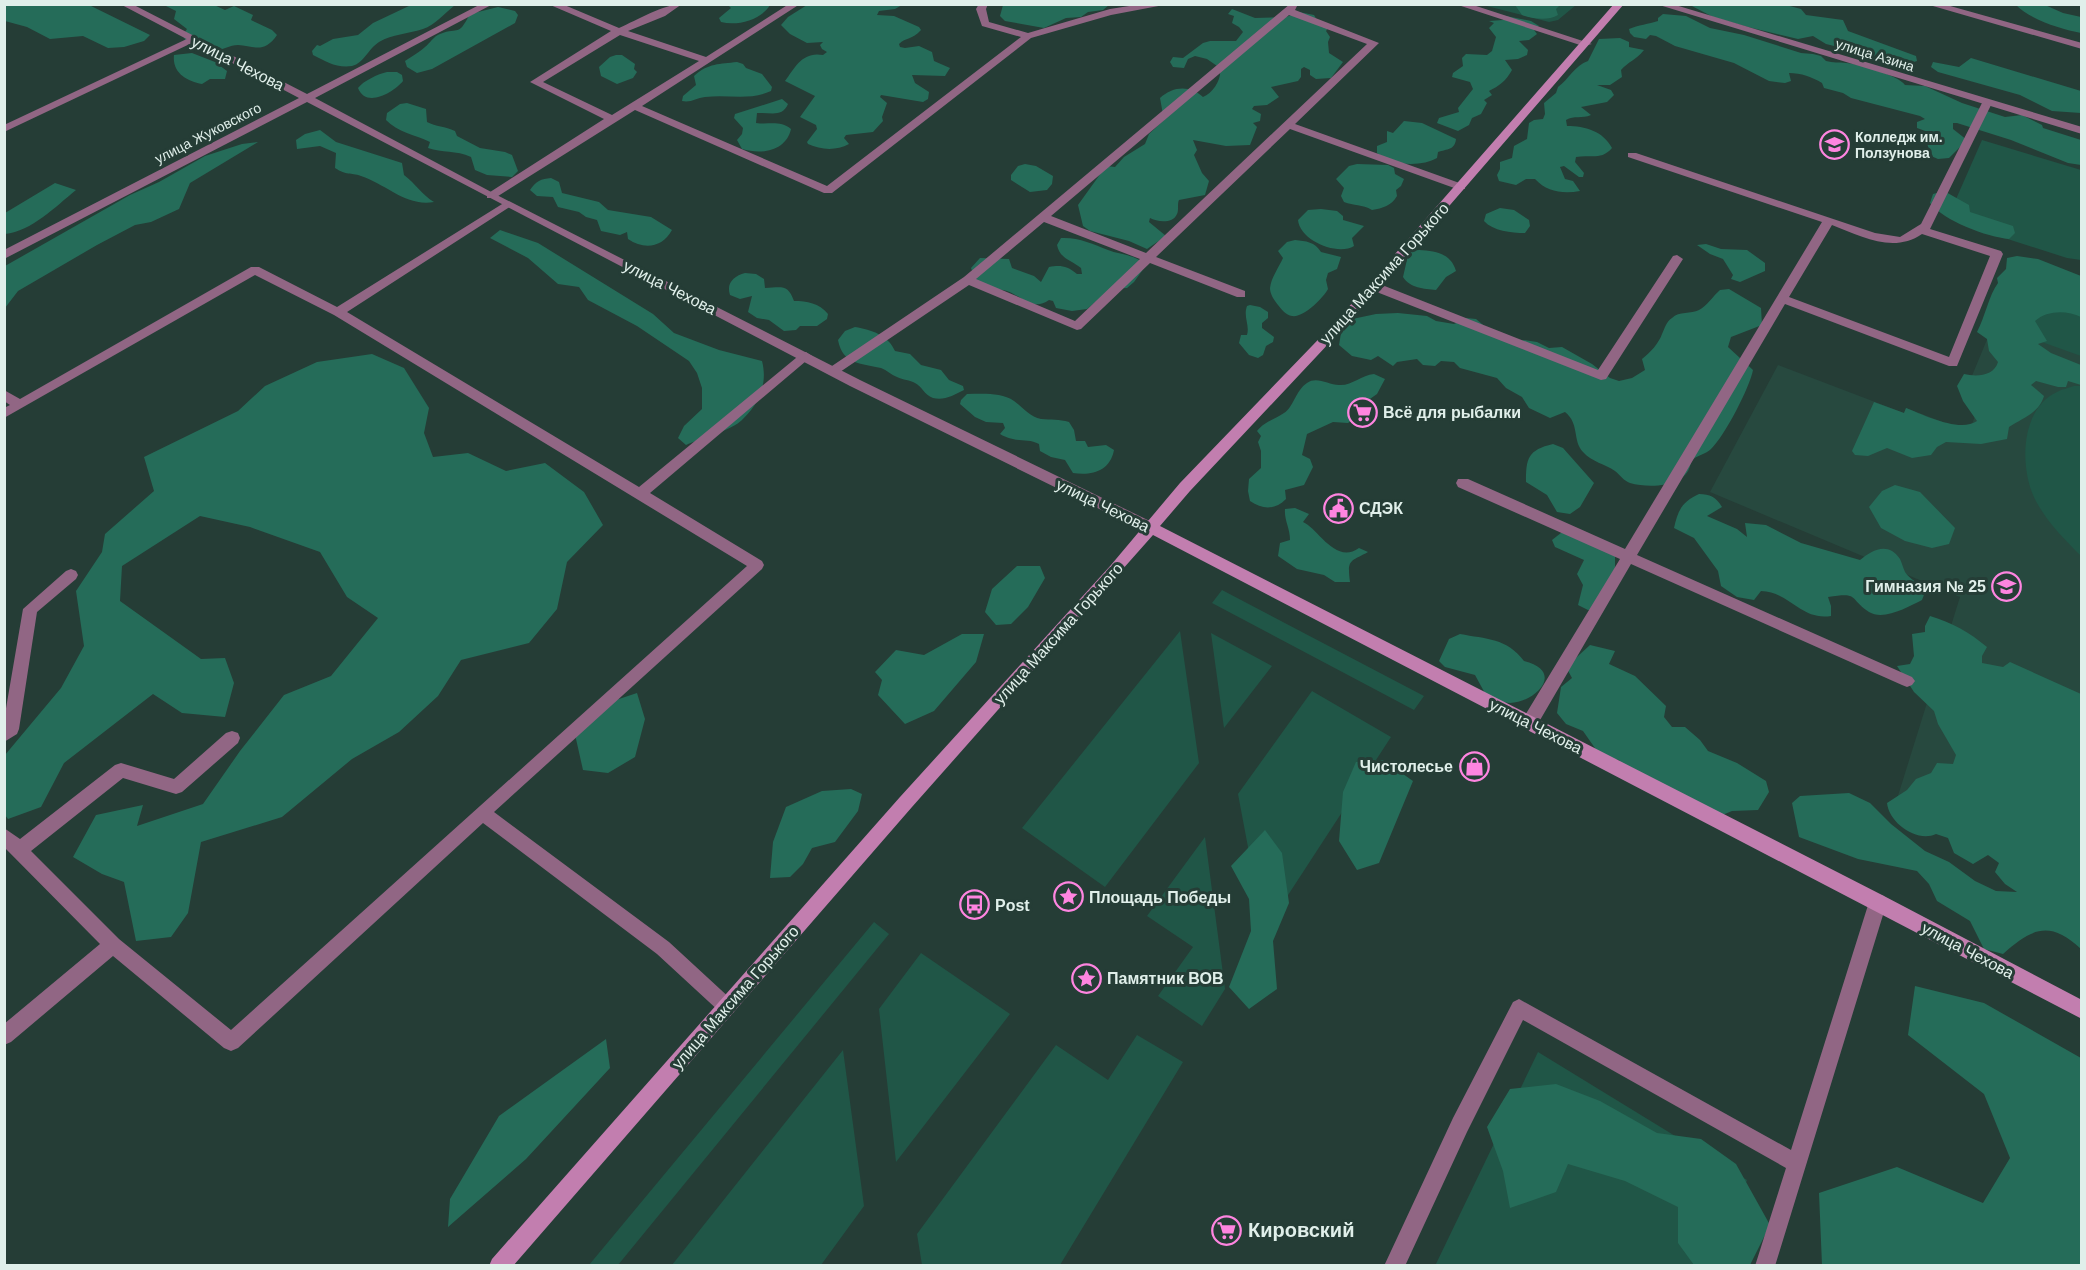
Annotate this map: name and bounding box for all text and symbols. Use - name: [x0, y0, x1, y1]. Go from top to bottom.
- street label: улица Чехова: [189, 33, 287, 94]
- street label: улица Азина: [1834, 35, 1916, 75]
- street label: улица Жуковского: [152, 99, 264, 167]
- school or university icon: Колледж им. Ползунова: [1818, 129, 1850, 161]
- place label: Колледж им. Ползунова: [1855, 129, 1943, 161]
- street label: улица Максима Горького: [1317, 199, 1452, 347]
- street label: улица Чехова: [621, 257, 719, 318]
- supermarket icon: Всё для рыбалки: [1346, 396, 1378, 428]
- place label: Всё для рыбалки: [1383, 404, 1521, 421]
- street label: улица Чехова: [1053, 476, 1152, 535]
- public building icon: СДЭК: [1322, 492, 1354, 524]
- place label: СДЭК: [1359, 500, 1403, 517]
- street label: улица Максима Горького: [991, 559, 1126, 707]
- school or university icon: Гимназия № 25: [1991, 570, 2023, 602]
- place label: Гимназия № 25: [1865, 578, 1986, 595]
- street label: улица Чехова: [1487, 696, 1585, 757]
- shop icon: Чистолесье: [1458, 750, 1490, 782]
- place label: Чистолесье: [1360, 758, 1453, 775]
- place icon: Площадь Победы: [1052, 881, 1084, 913]
- bus stop icon: Post: [958, 889, 990, 921]
- place label: Площадь Победы: [1089, 889, 1231, 906]
- place label: Post: [995, 897, 1030, 914]
- street label: улица Чехова: [1919, 919, 2017, 982]
- street label: улица Максима Горького: [669, 922, 802, 1072]
- place icon: Памятник ВОВ: [1070, 962, 1102, 994]
- place label: Памятник ВОВ: [1107, 970, 1224, 987]
- supermarket icon: Кировский: [1211, 1214, 1243, 1246]
- place label: Кировский: [1248, 1219, 1354, 1241]

